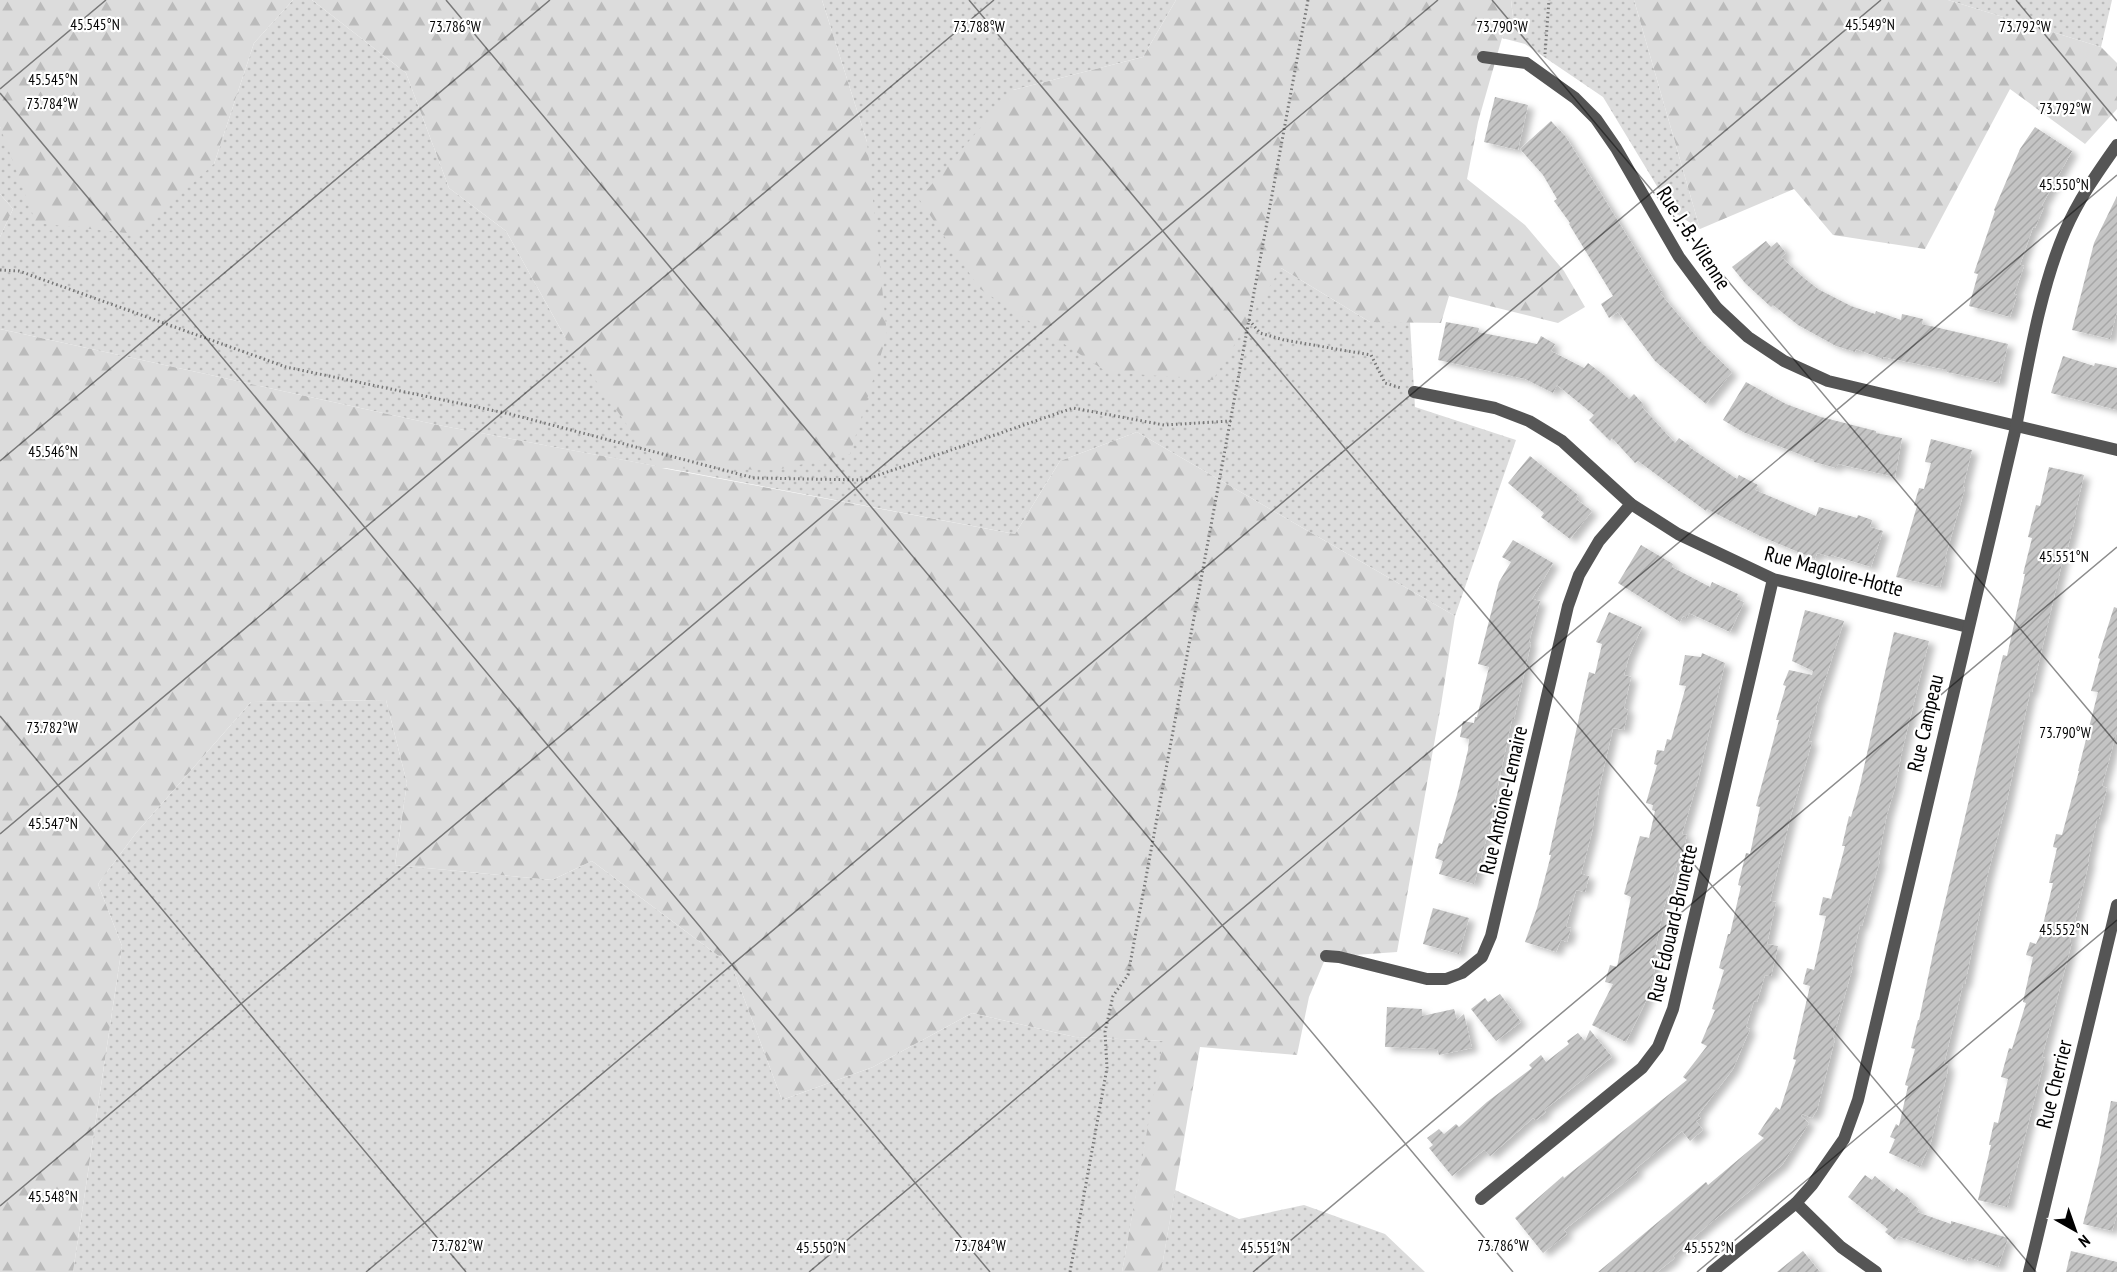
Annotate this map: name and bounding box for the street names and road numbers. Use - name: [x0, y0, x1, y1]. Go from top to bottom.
- street label: Rue J.-B.-Vilenne: [1651, 181, 1737, 295]
- street label: Rue Magloire-Hotte: [1762, 540, 1906, 602]
- street label: Rue Campeau: [1901, 672, 1949, 774]
- street label: Rue Antoine-Lemaire: [1473, 723, 1533, 877]
- street label: Rue Édouard-Brunette: [1641, 842, 1703, 1004]
- street label: Rue Cherrier: [2030, 1037, 2078, 1131]

